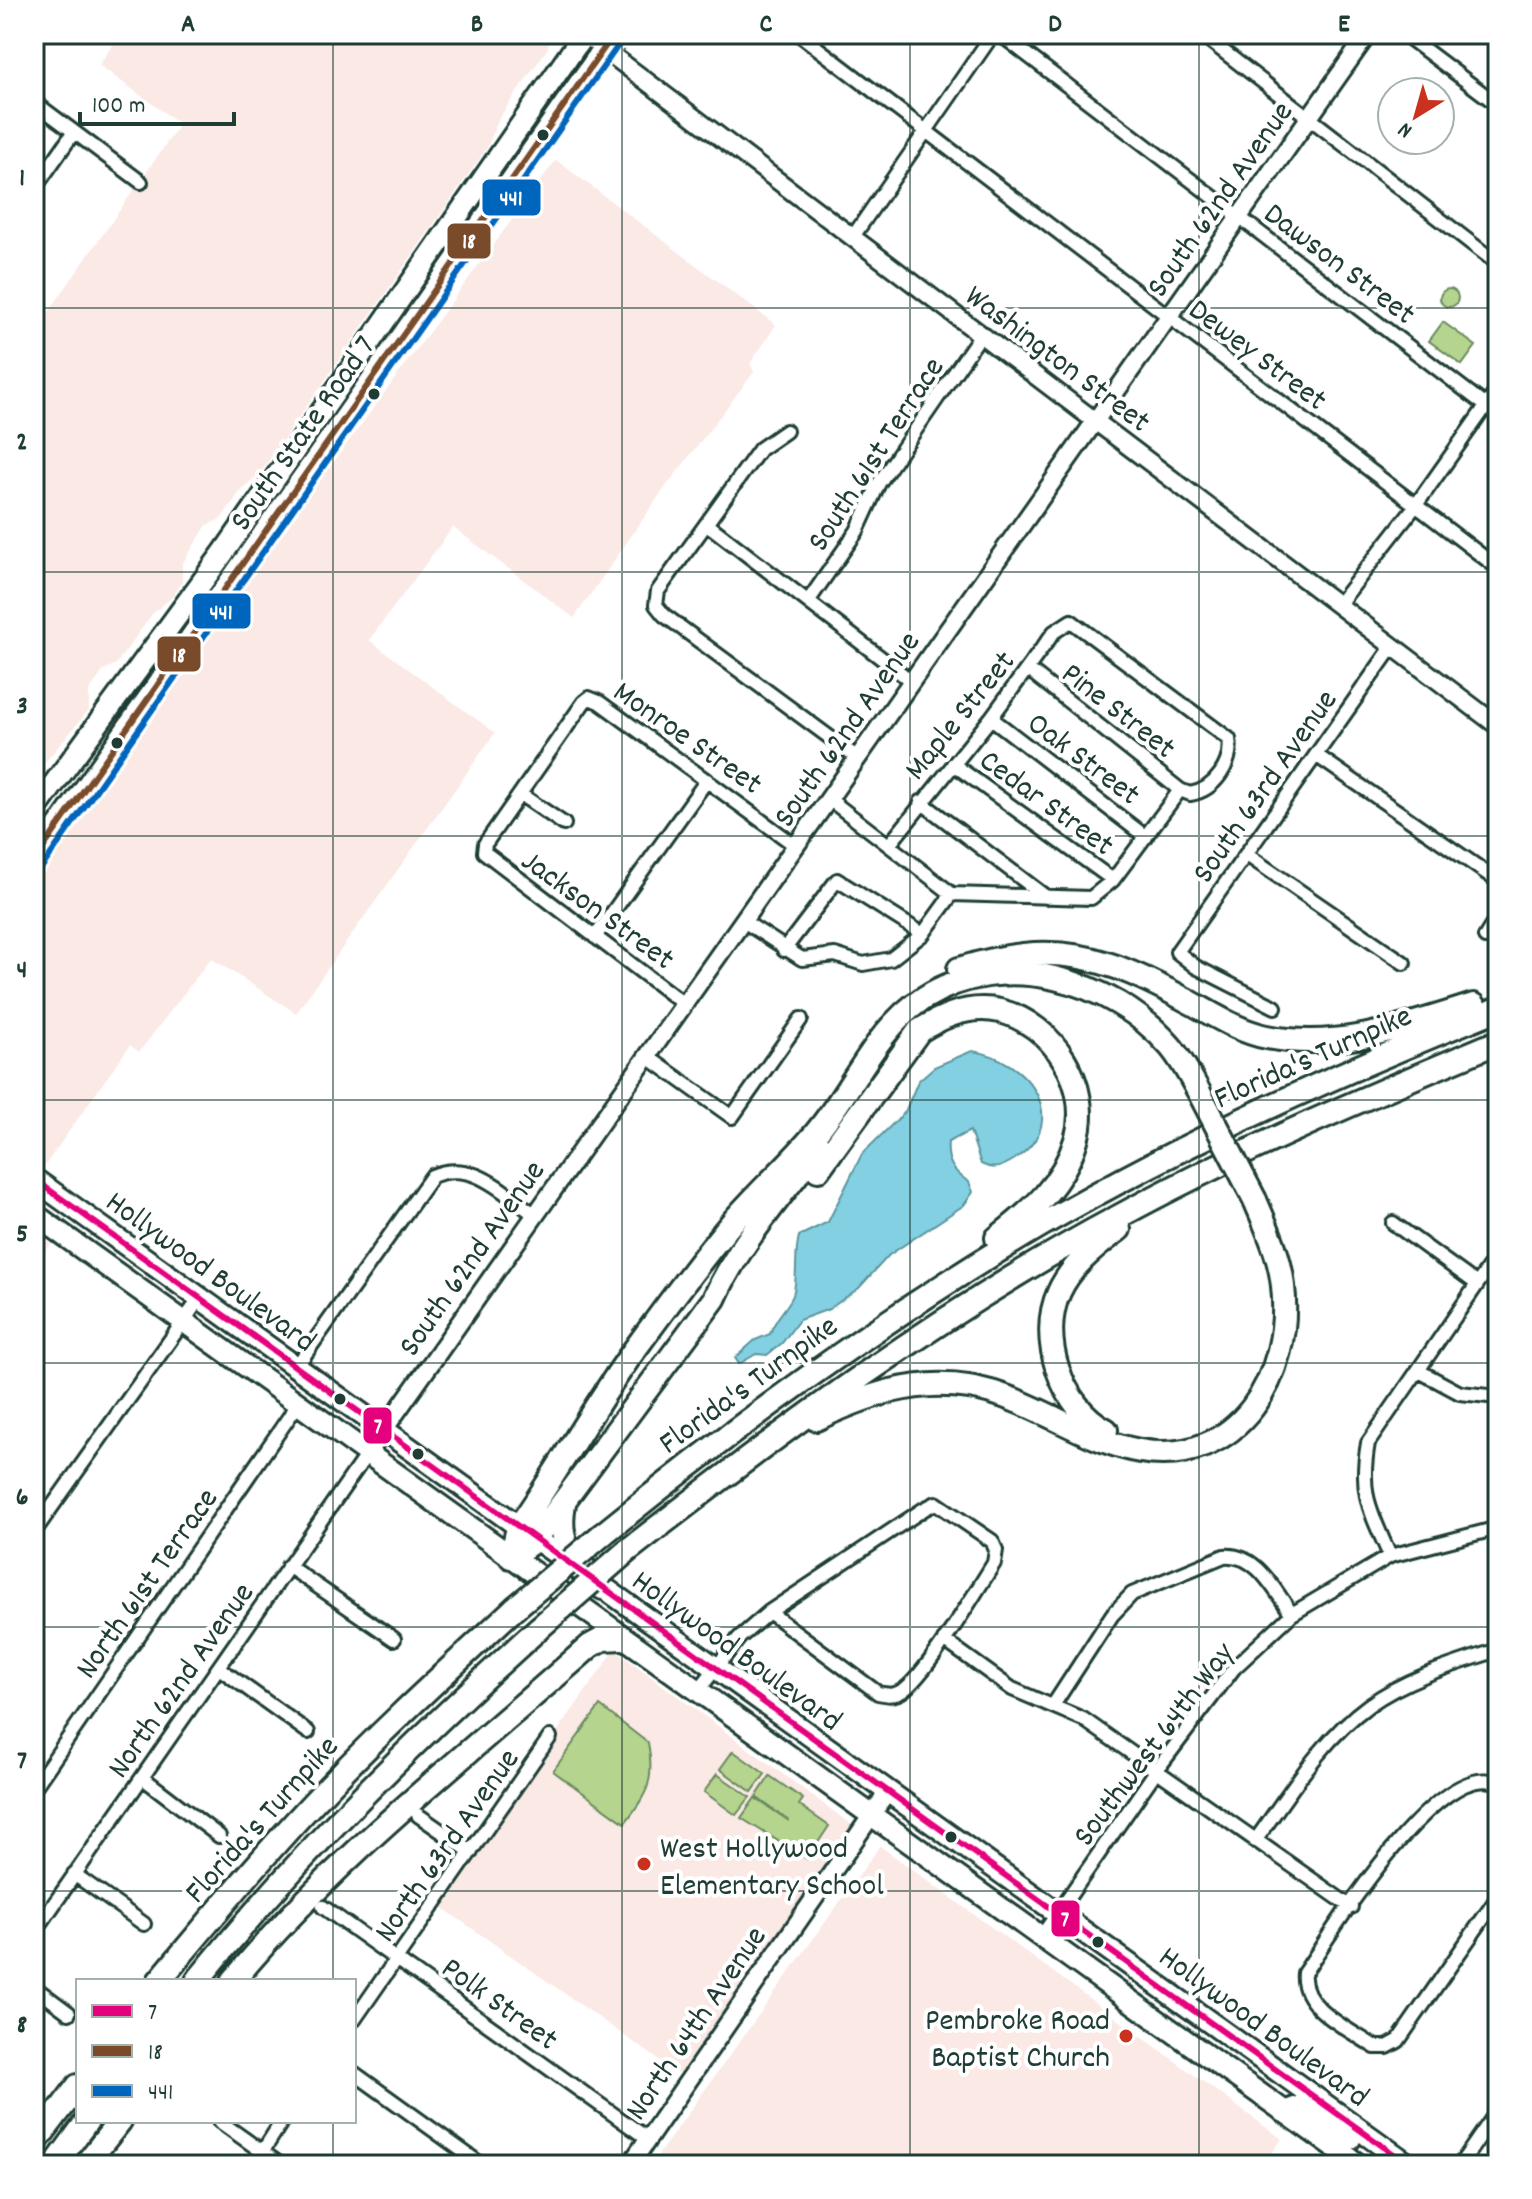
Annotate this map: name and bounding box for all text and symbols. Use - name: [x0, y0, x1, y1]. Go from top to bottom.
- text: A: [181, 7, 195, 44]
- text: B: [471, 7, 483, 44]
- text: C: [760, 7, 773, 44]
- text: D: [1048, 7, 1062, 44]
- text: E: [1338, 7, 1350, 44]
- scale bar: [80, 76, 234, 126]
- north arrow: [1376, 76, 1456, 156]
- text: 100 m: [92, 90, 145, 124]
- street label: South 62nd Avenue: [1137, 93, 1307, 308]
- text: N: [1392, 113, 1420, 145]
- unlabelled marker: [535, 127, 551, 143]
- text: 1: [19, 161, 25, 198]
- line badge: 441: [481, 178, 542, 217]
- text: 441: [499, 185, 523, 216]
- street label: Dawson Street: [1252, 194, 1424, 339]
- line badge: 18: [446, 222, 492, 260]
- text: 18: [462, 228, 476, 259]
- street label: Washington Street: [953, 276, 1159, 446]
- street label: Dewey Street: [1177, 289, 1335, 425]
- street label: South State Road 7: [220, 328, 390, 542]
- street label: South 61st Terrace: [798, 349, 958, 562]
- unlabelled marker: [366, 386, 382, 402]
- text: 2: [16, 425, 28, 462]
- line badge: 441: [191, 592, 252, 630]
- text: 441: [209, 599, 233, 630]
- street label: South 62nd Avenue: [764, 623, 934, 838]
- line badge: 18: [156, 635, 202, 673]
- text: 18: [172, 642, 186, 673]
- street label: Maple Street: [895, 642, 1029, 792]
- street label: Pine Street: [1050, 653, 1184, 773]
- street label: Monroe Street: [602, 672, 770, 809]
- street label: South 63rd Avenue: [1183, 681, 1351, 894]
- text: 3: [16, 689, 28, 726]
- street label: Oak Street: [1016, 703, 1149, 819]
- unlabelled marker: [109, 735, 125, 751]
- street label: Cedar Street: [968, 740, 1122, 870]
- street label: Jackson Street: [510, 840, 683, 984]
- text: 4: [17, 953, 27, 990]
- street label: Florida's Turnpike: [1208, 995, 1420, 1124]
- street label: South 62nd Avenue: [389, 1152, 559, 1367]
- street label: Hollywood Boulevard: [94, 1182, 324, 1366]
- text: 5: [16, 1217, 28, 1254]
- street label: Florida's Turnpike: [651, 1306, 849, 1468]
- unlabelled marker: [332, 1391, 348, 1407]
- line badge: 7: [362, 1406, 393, 1445]
- text: 7: [374, 1413, 383, 1444]
- unlabelled marker: [410, 1446, 426, 1462]
- text: 6: [16, 1480, 28, 1517]
- street label: North 61st Terrace: [66, 1480, 232, 1690]
- street label: Hollywood Boulevard: [620, 1561, 850, 1745]
- street label: North 62nd Avenue: [98, 1574, 268, 1789]
- street label: Southwest 64th Way: [1064, 1634, 1249, 1858]
- street label: Florida's Turnpike: [176, 1727, 352, 1916]
- street label: North 63rd Avenue: [365, 1741, 533, 1953]
- text: 7: [17, 1744, 27, 1781]
- place label: West Hollywood Elementary School: [660, 1828, 884, 1911]
- unlabelled marker: [943, 1829, 959, 1845]
- marker: West Hollywood Elementary School: [635, 1855, 653, 1873]
- line badge: 7: [1050, 1899, 1081, 1938]
- text: 7: [1061, 1906, 1070, 1937]
- street label: North 64th Avenue: [616, 1918, 780, 2131]
- unlabelled marker: [1090, 1934, 1106, 1950]
- street label: Hollywood Boulevard: [1147, 1937, 1377, 2121]
- street label: Polk Street: [430, 1948, 566, 2064]
- legend: [76, 1979, 356, 2123]
- text: 7: [148, 1997, 157, 2031]
- place label: Pembroke Road Baptist Church: [925, 2000, 1110, 2083]
- text: 8: [17, 2008, 27, 2045]
- marker: Pembroke Road Baptist Church: [1117, 2027, 1135, 2045]
- text: 18: [148, 2037, 163, 2071]
- text: 441: [148, 2077, 173, 2111]

